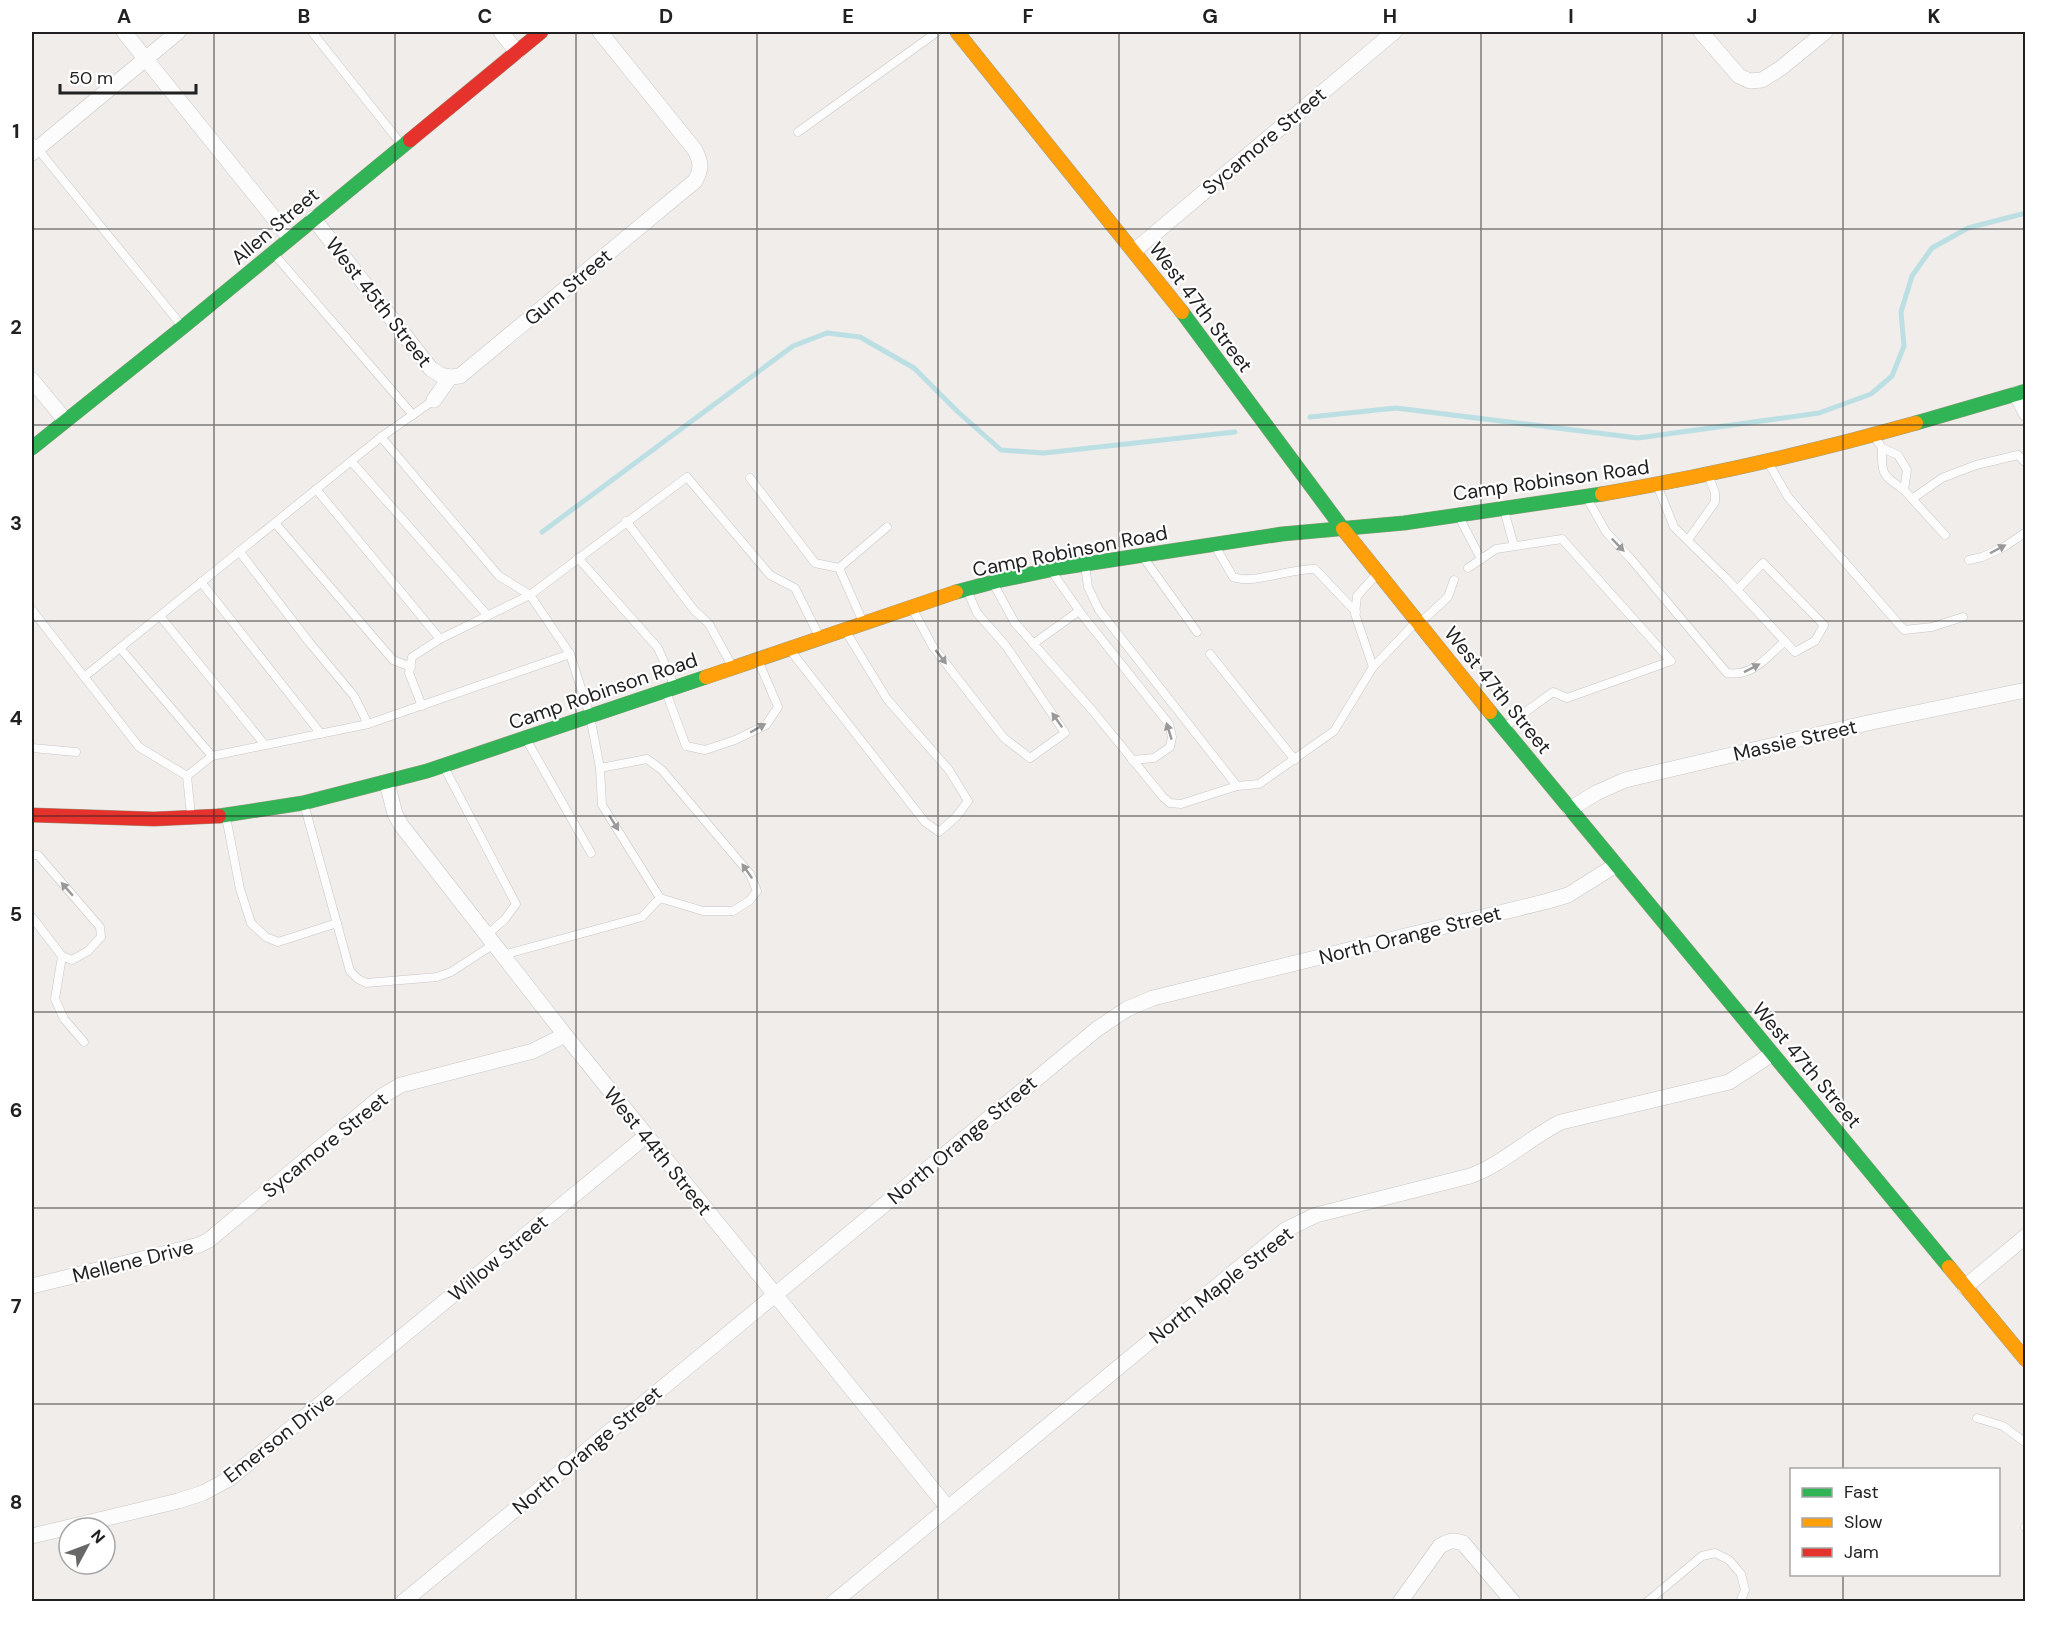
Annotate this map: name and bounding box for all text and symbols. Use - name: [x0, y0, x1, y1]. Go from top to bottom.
- text: A: [117, 3, 131, 29]
- text: B: [298, 3, 310, 29]
- text: C: [478, 3, 492, 29]
- text: D: [659, 3, 673, 29]
- text: E: [842, 3, 854, 29]
- text: F: [1022, 3, 1034, 29]
- text: G: [1202, 3, 1218, 29]
- text: H: [1383, 3, 1397, 29]
- text: I: [1568, 3, 1574, 29]
- text: J: [1747, 3, 1757, 29]
- text: K: [1927, 3, 1941, 29]
- scale bar: [60, 57, 196, 95]
- text: 50 m: [69, 66, 113, 90]
- street label: Sycamore Street: [1197, 81, 1332, 201]
- text: 1: [12, 118, 20, 144]
- street label: Allen Street: [226, 182, 324, 270]
- street label: West 45th Street: [320, 232, 438, 372]
- street label: West 47th Street: [1143, 237, 1259, 377]
- street label: Gum Street: [519, 243, 617, 331]
- text: 2: [10, 314, 22, 340]
- street label: Camp Robinson Road: [1451, 453, 1651, 507]
- text: 3: [10, 510, 22, 536]
- street label: Camp Robinson Road: [970, 519, 1170, 583]
- one-way arrow: [1611, 537, 1624, 552]
- one-way arrow: [1990, 544, 2007, 554]
- street label: West 47th Street: [1439, 621, 1557, 759]
- street label: Camp Robinson Road: [505, 646, 701, 736]
- one-way arrow: [934, 649, 947, 665]
- one-way arrow: [1744, 663, 1761, 673]
- text: 4: [10, 705, 23, 731]
- one-way arrow: [1052, 712, 1063, 728]
- street label: Massie Street: [1731, 713, 1859, 767]
- one-way arrow: [1164, 722, 1173, 740]
- one-way arrow: [750, 723, 767, 733]
- one-way arrow: [608, 815, 620, 831]
- one-way arrow: [741, 863, 752, 880]
- one-way arrow: [61, 882, 74, 897]
- street label: North Orange Street: [1316, 900, 1504, 970]
- text: 5: [10, 901, 22, 927]
- street label: West 47th Street: [1747, 997, 1867, 1133]
- street label: North Orange Street: [882, 1070, 1042, 1210]
- street label: West 44th Street: [598, 1081, 718, 1221]
- street label: Sycamore Street: [257, 1086, 393, 1204]
- text: 6: [10, 1097, 22, 1123]
- street label: Willow Street: [443, 1209, 553, 1307]
- street label: North Maple Street: [1144, 1221, 1298, 1349]
- street label: Mellene Drive: [70, 1233, 196, 1289]
- text: 7: [11, 1293, 22, 1319]
- street label: North Orange Street: [507, 1380, 667, 1520]
- street label: Emerson Drive: [218, 1386, 340, 1488]
- legend: [1790, 1468, 2000, 1576]
- text: Fast: [1844, 1480, 1879, 1504]
- text: 8: [10, 1489, 22, 1515]
- text: Slow: [1844, 1510, 1883, 1534]
- north arrow: [57, 1516, 117, 1576]
- text: N: [86, 1525, 110, 1548]
- text: Jam: [1844, 1540, 1879, 1564]

